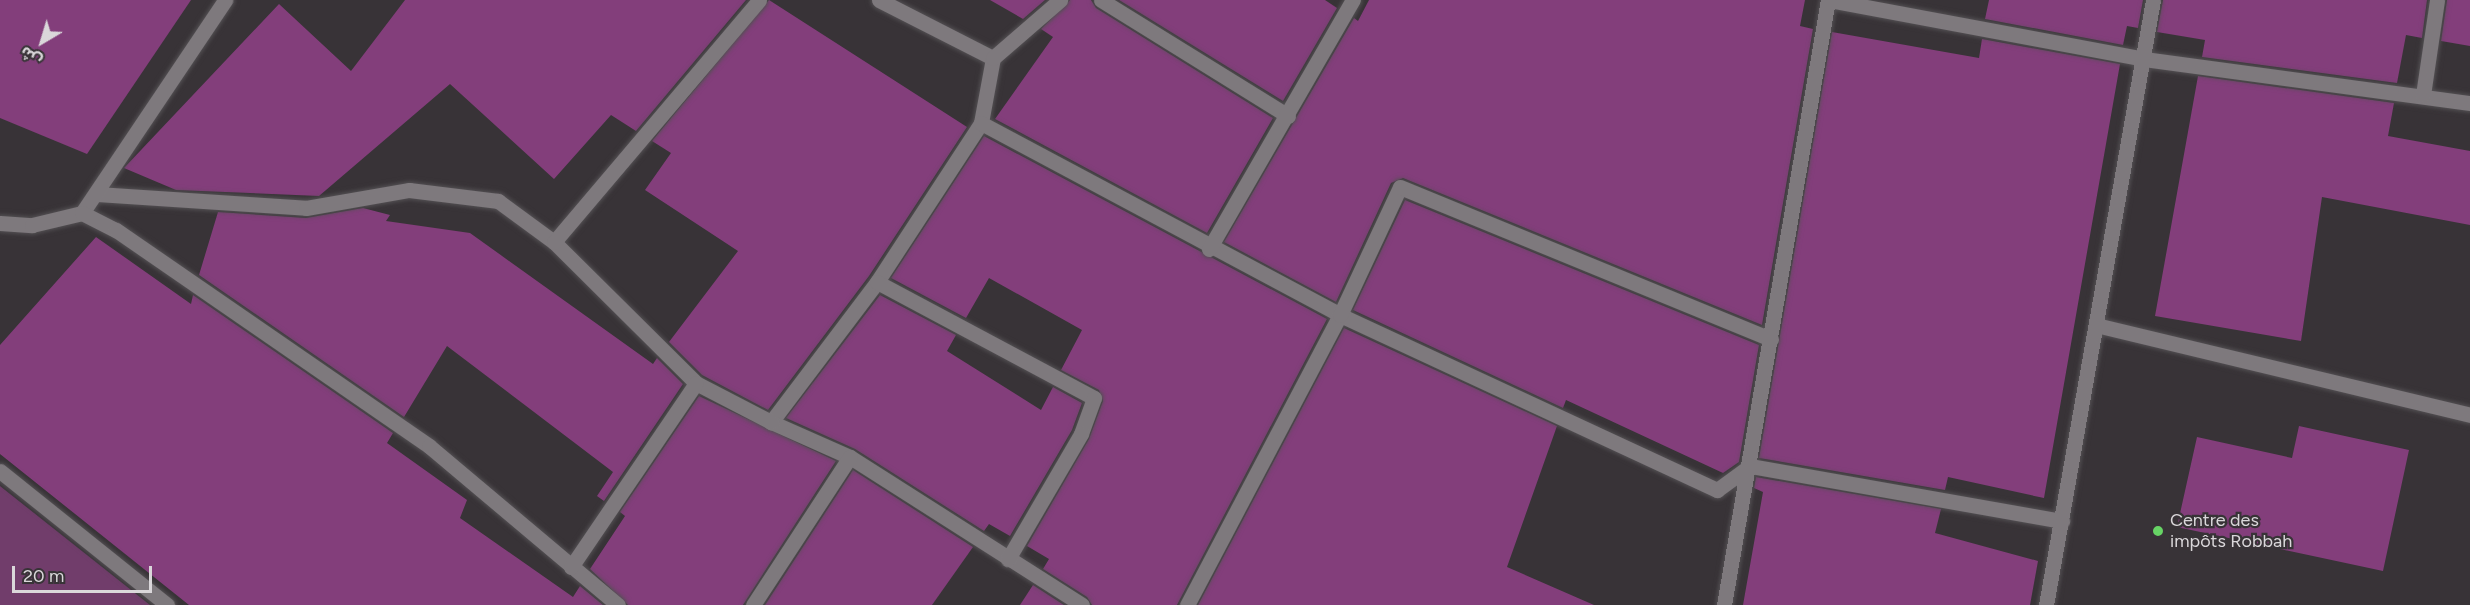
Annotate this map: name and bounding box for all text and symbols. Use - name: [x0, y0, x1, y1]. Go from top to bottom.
- north arrow: [12, 12, 72, 72]
- text: ش: [16, 42, 45, 71]
- place label: Centre des impôts Robbah: [2170, 510, 2292, 552]
- marker: Centre des impôts Robbah: [2151, 524, 2165, 538]
- scale bar: [15, 554, 154, 592]
- text: 20 m: [23, 565, 64, 587]

